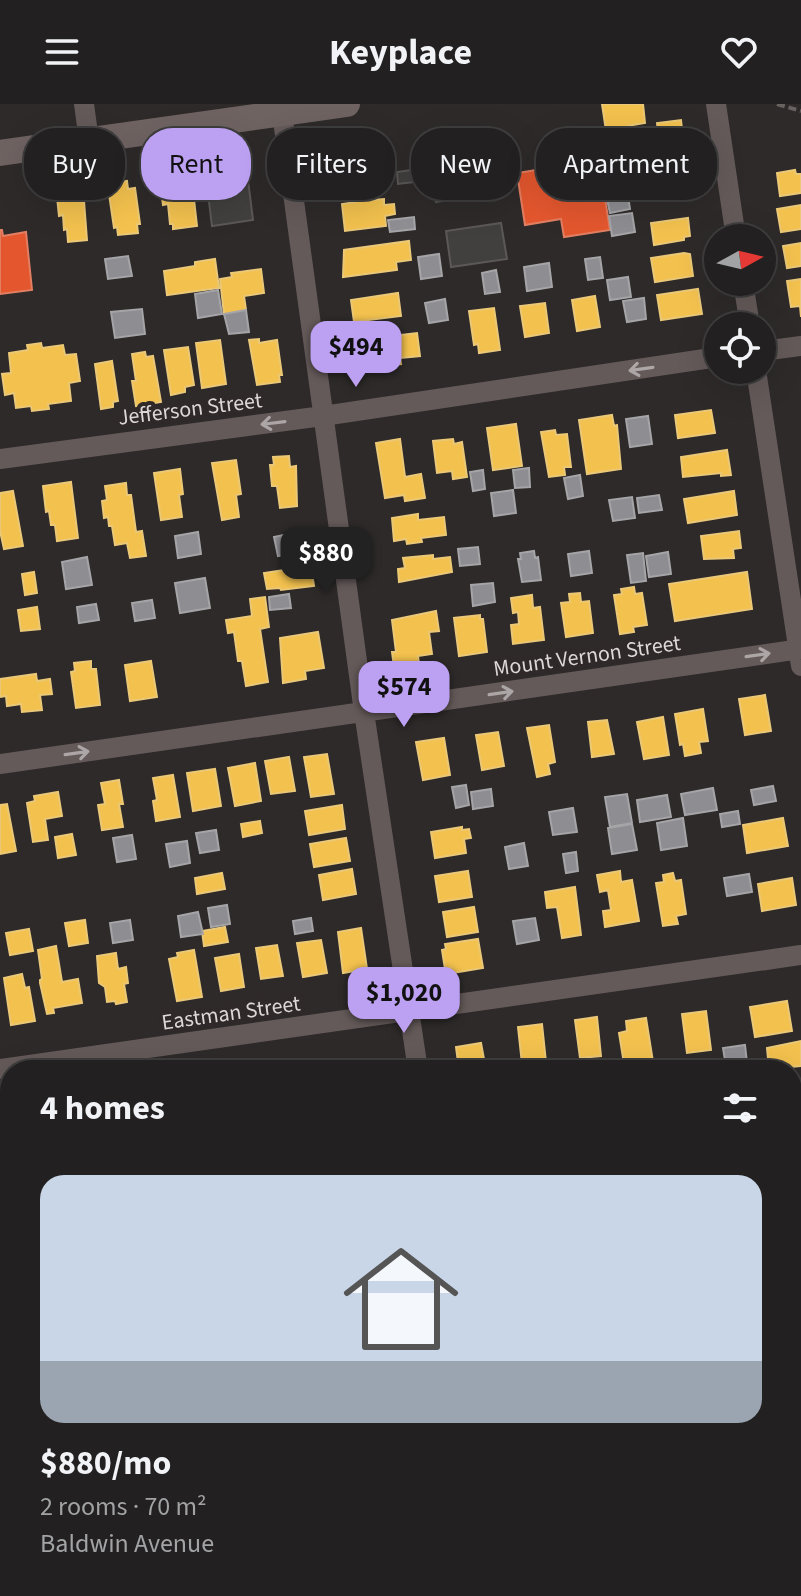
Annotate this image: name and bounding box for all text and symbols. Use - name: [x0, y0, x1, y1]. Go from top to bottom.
- text: Keyplace: [329, 27, 472, 78]
- icon: menu: [40, 30, 84, 74]
- icon: heart: [717, 30, 761, 74]
- chip: Buy: [24, 128, 125, 200]
- chip: Rent: [141, 128, 251, 200]
- chip: Filters: [267, 128, 395, 200]
- chip: New: [411, 128, 520, 200]
- chip: Apartment: [536, 128, 717, 200]
- north arrow: [704, 224, 776, 296]
- map controls: [704, 224, 776, 384]
- button: locate: [704, 312, 776, 384]
- pin: $494: [309, 321, 403, 389]
- text: $494: [329, 328, 383, 365]
- one-way arrow: [629, 362, 654, 377]
- street label: Jefferson Street: [116, 384, 264, 434]
- one-way arrow: [261, 416, 286, 431]
- pin: $880: [279, 527, 373, 595]
- text: $880: [299, 534, 353, 571]
- street label: Mount Vernon Street: [491, 627, 683, 685]
- one-way arrow: [745, 647, 770, 662]
- pin: $574: [357, 661, 451, 729]
- text: $574: [377, 668, 431, 705]
- one-way arrow: [488, 685, 513, 700]
- one-way arrow: [64, 745, 89, 760]
- pin: $1,020: [339, 967, 469, 1035]
- text: $1,020: [366, 974, 442, 1011]
- street label: Eastman Street: [160, 987, 303, 1039]
- text: 4 homes: [40, 1084, 165, 1133]
- icon: filters: [718, 1086, 762, 1130]
- icon: home: [329, 1227, 473, 1371]
- text: $880/mo: [40, 1439, 171, 1488]
- text: 2 rooms · 70 m²: [40, 1488, 207, 1525]
- text: Baldwin Avenue: [40, 1525, 214, 1562]

